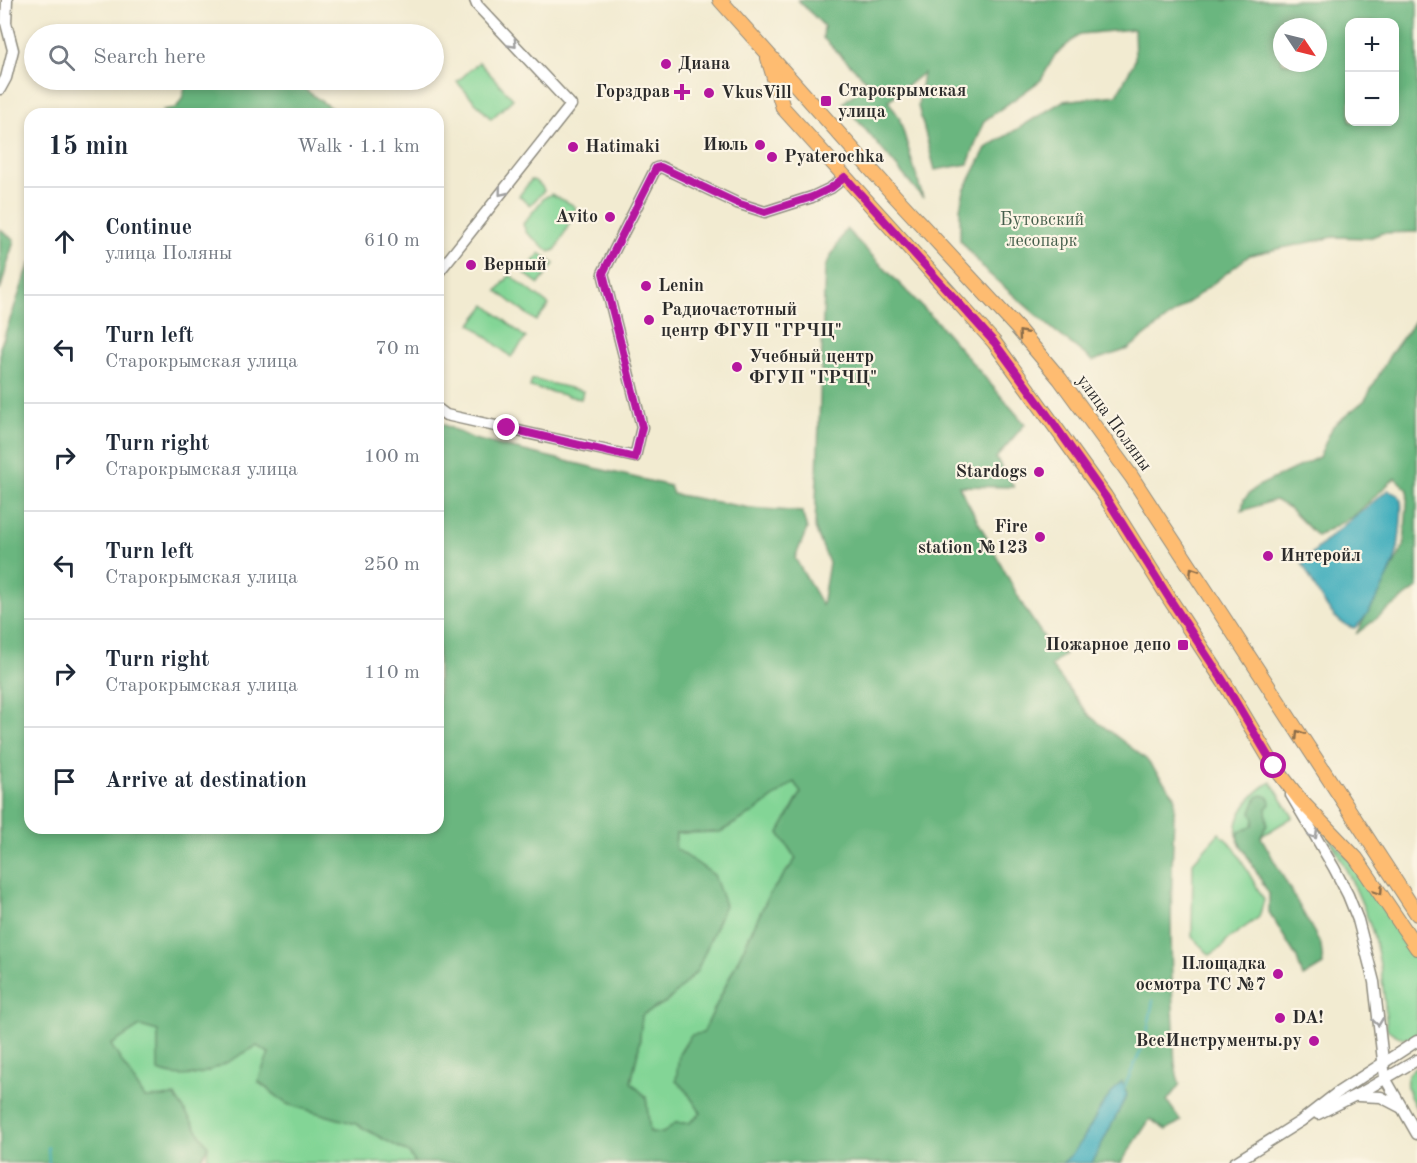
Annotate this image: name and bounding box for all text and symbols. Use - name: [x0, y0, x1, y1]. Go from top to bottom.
- north arrow: [1273, 18, 1327, 72]
- map controls: [1345, 18, 1399, 126]
- button: +: [1345, 18, 1399, 72]
- search box: [24, 24, 444, 90]
- one-way arrow: [506, 37, 517, 47]
- icon: search: [45, 41, 78, 74]
- text: Search here: [93, 46, 206, 68]
- place label: Диана: [678, 55, 730, 73]
- marker: Диана: [659, 57, 673, 71]
- button: −: [1345, 72, 1399, 126]
- place label: Старокрымская улица: [838, 82, 966, 121]
- place label: Горздрав: [595, 83, 670, 101]
- place label: VkusVill: [721, 84, 792, 102]
- marker: Горздрав: [675, 85, 689, 99]
- marker: VkusVill: [702, 86, 716, 100]
- marker: Старокрымская улица: [819, 94, 833, 108]
- text: 15 min: [48, 134, 128, 160]
- place label: Июль: [703, 136, 748, 154]
- text: Walk · 1.1 km: [297, 137, 420, 157]
- place label: Hatimaki: [585, 138, 660, 156]
- marker: Июль: [753, 138, 767, 152]
- marker: Hatimaki: [566, 140, 580, 154]
- place label: Pyaterochka: [784, 148, 884, 166]
- marker: Pyaterochka: [765, 150, 779, 164]
- one-way arrow: [498, 185, 509, 196]
- place label: Avito: [555, 208, 598, 226]
- marker: Avito: [603, 210, 617, 224]
- park label: Бутовский лесопарк: [1000, 211, 1084, 250]
- text: Continue: [105, 217, 192, 239]
- icon: ahead: [48, 225, 81, 258]
- text: 610 m: [364, 231, 420, 251]
- text: улица Поляны: [105, 244, 232, 264]
- place label: Верный: [483, 256, 547, 274]
- marker: Верный: [464, 258, 478, 272]
- place label: Lenin: [658, 277, 704, 295]
- marker: Lenin: [639, 279, 653, 293]
- place label: Радиочастотный центр ФГУП "ГРЧЦ": [661, 301, 842, 340]
- marker: Радиочастотный центр ФГУП "ГРЧЦ": [642, 313, 656, 327]
- text: Turn left: [105, 325, 194, 347]
- one-way arrow: [1019, 330, 1030, 341]
- icon: left: [48, 333, 81, 366]
- text: 70 m: [375, 339, 420, 359]
- place label: Учебный центр ФГУП "ГРЧЦ": [749, 348, 877, 387]
- text: Старокрымская улица: [105, 352, 298, 372]
- marker: Учебный центр ФГУП "ГРЧЦ": [730, 360, 744, 374]
- street label: улица Поляны: [1073, 371, 1155, 475]
- route end: [493, 414, 519, 440]
- text: Turn right: [105, 433, 209, 455]
- icon: right: [48, 441, 81, 474]
- text: 100 m: [364, 447, 420, 467]
- text: Старокрымская улица: [105, 460, 298, 480]
- place label: Stardogs: [956, 463, 1027, 481]
- marker: Stardogs: [1032, 465, 1046, 479]
- place label: Fire station №123: [918, 518, 1028, 557]
- marker: Fire station №123: [1033, 530, 1047, 544]
- text: Turn left: [105, 541, 194, 563]
- place label: Интеройл: [1280, 547, 1361, 565]
- icon: left: [48, 549, 81, 582]
- marker: Интеройл: [1261, 549, 1275, 563]
- text: 250 m: [364, 555, 420, 575]
- one-way arrow: [1188, 567, 1200, 577]
- text: Старокрымская улица: [105, 568, 298, 588]
- place label: Пожарное депо: [1046, 636, 1171, 654]
- marker: Пожарное депо: [1176, 638, 1190, 652]
- text: Turn right: [105, 649, 209, 671]
- icon: right: [48, 657, 81, 690]
- text: 110 m: [364, 663, 420, 683]
- text: Старокрымская улица: [105, 676, 298, 696]
- one-way arrow: [1295, 730, 1307, 740]
- route start: [1260, 752, 1286, 778]
- icon: arrive: [48, 765, 81, 798]
- text: Arrive at destination: [105, 770, 307, 792]
- one-way arrow: [1307, 829, 1318, 839]
- one-way arrow: [1372, 884, 1383, 895]
- place label: Площадка осмотра ТС №7: [1136, 955, 1266, 994]
- marker: Площадка осмотра ТС №7: [1271, 967, 1285, 981]
- place label: DA!: [1292, 1009, 1324, 1027]
- marker: DA!: [1273, 1011, 1287, 1025]
- one-way arrow: [1372, 1018, 1384, 1027]
- place label: ВсеИнструменты.ру: [1135, 1032, 1302, 1050]
- marker: ВсеИнструменты.ру: [1307, 1034, 1321, 1048]

